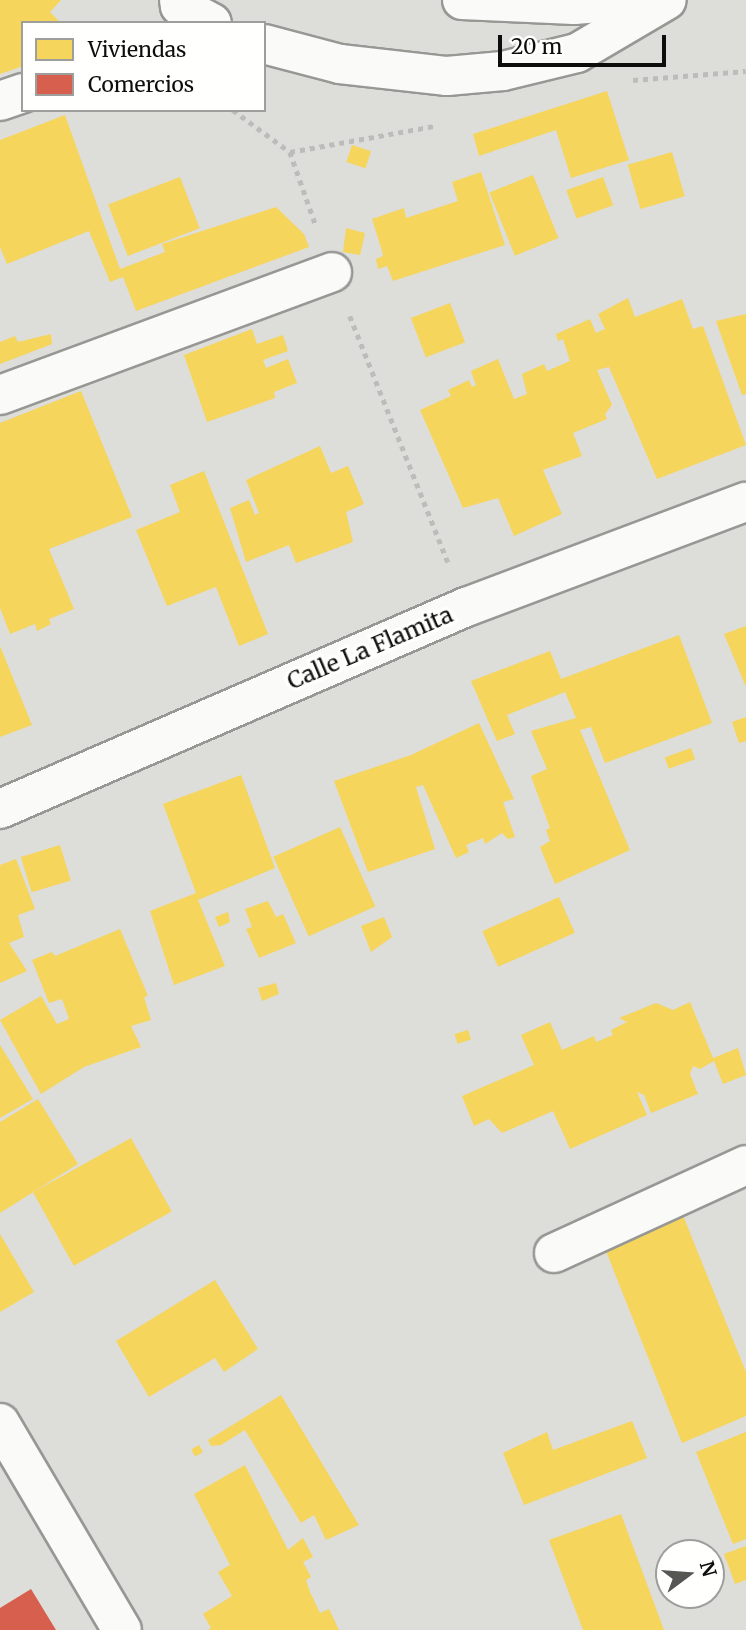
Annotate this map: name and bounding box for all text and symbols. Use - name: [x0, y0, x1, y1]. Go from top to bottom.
- legend: [21, 21, 266, 112]
- scale bar: [501, 21, 669, 65]
- text: 20 m: [511, 33, 562, 60]
- text: Viviendas: [88, 36, 186, 63]
- text: Comercios: [88, 71, 194, 98]
- street label: Calle La Flamita: [283, 601, 457, 695]
- north arrow: [655, 1539, 725, 1609]
- text: N: [695, 1558, 722, 1579]

